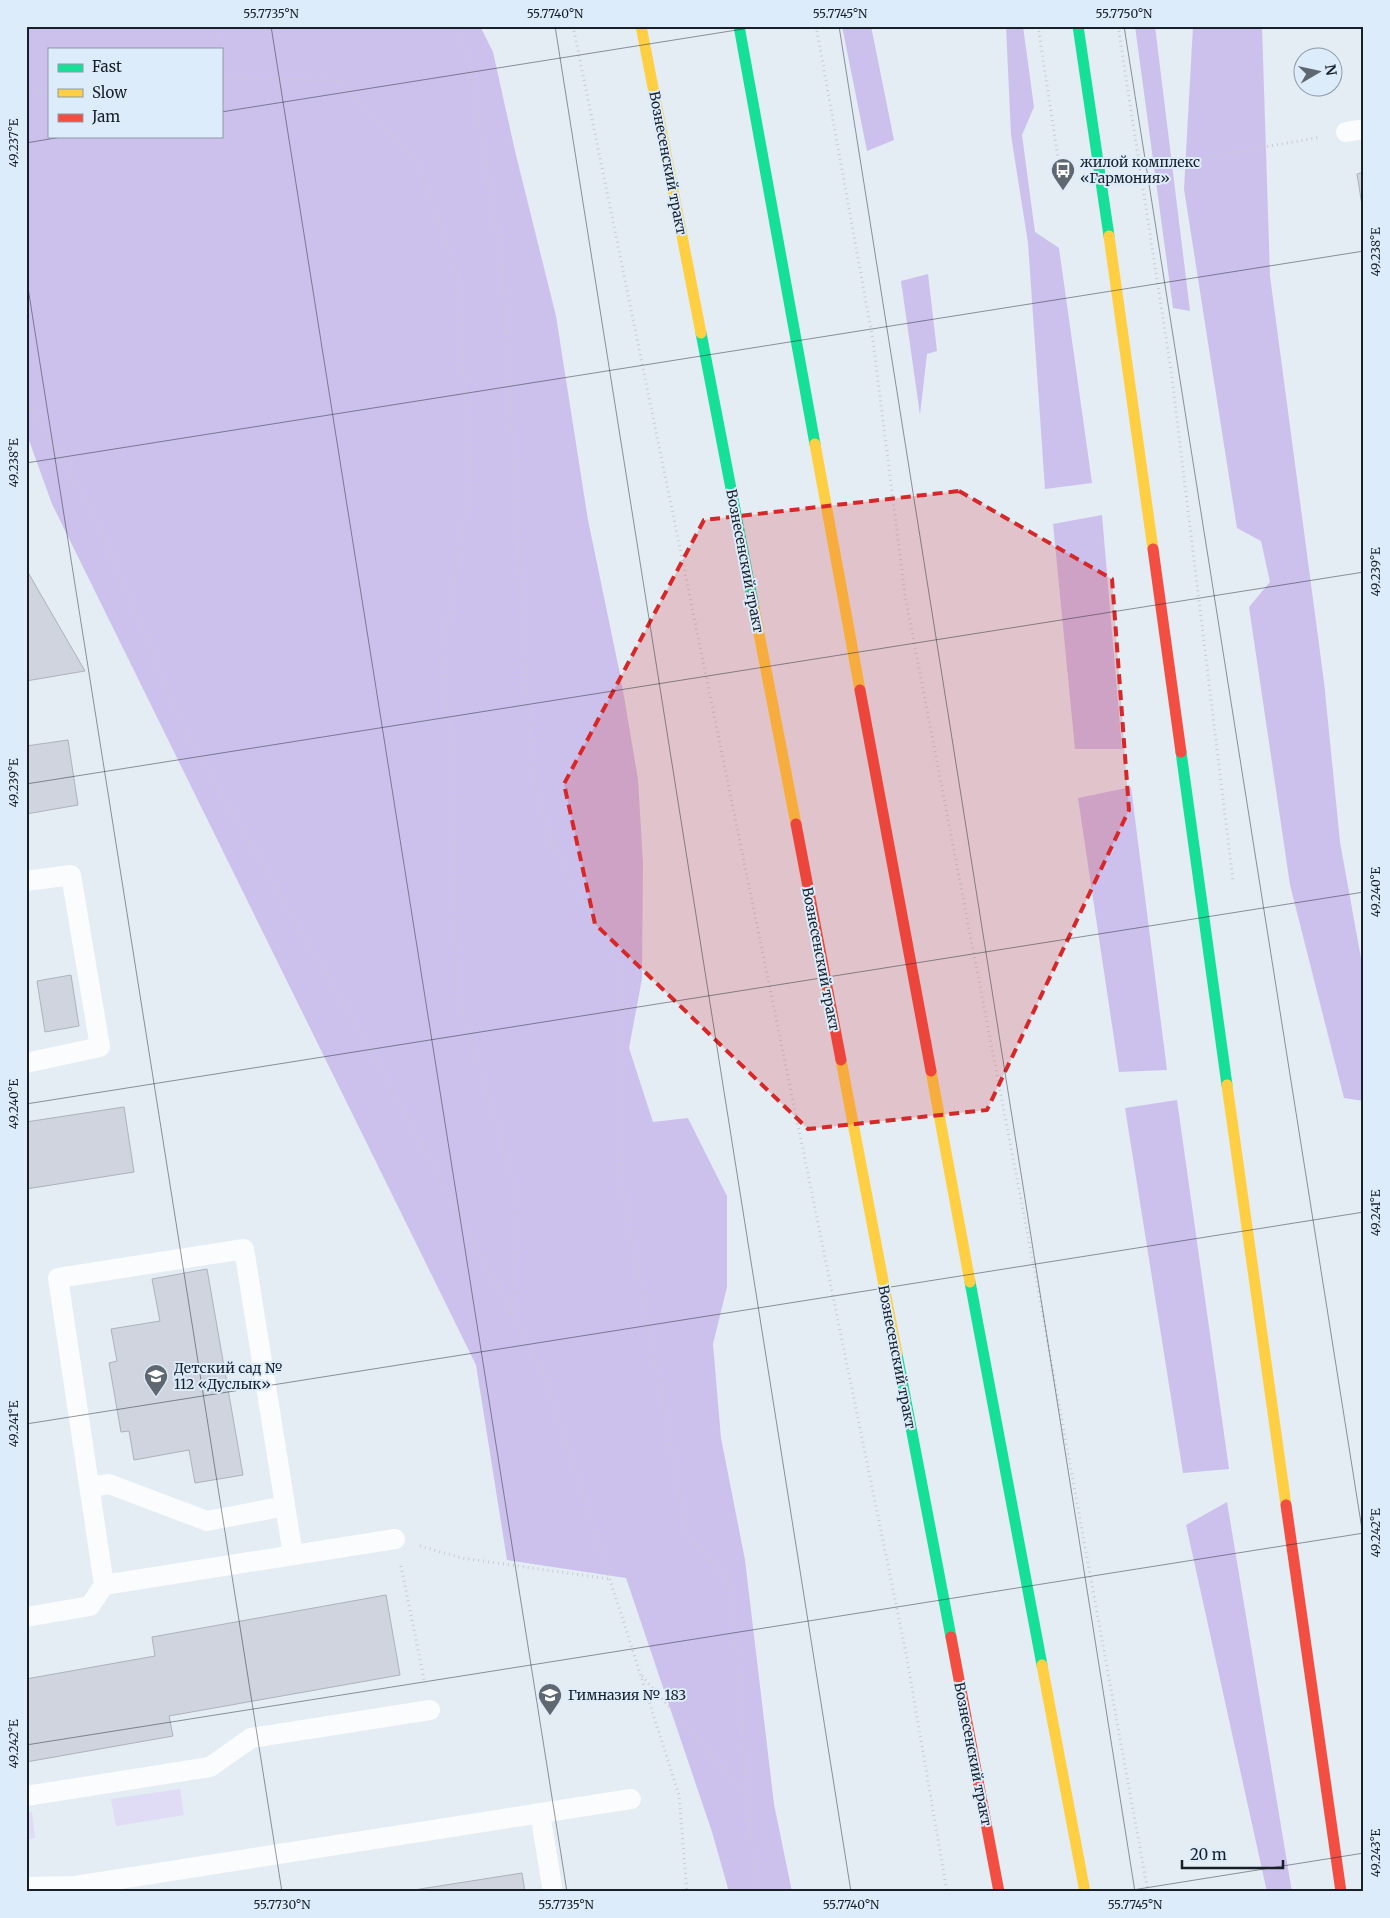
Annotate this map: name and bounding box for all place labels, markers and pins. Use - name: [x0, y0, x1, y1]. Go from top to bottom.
- place label: жилой комплекс «Гармония»: [1080, 153, 1200, 187]
- bus stop icon: жилой комплекс «Гармония»: [1050, 157, 1076, 191]
- place label: Детский сад № 112 «Дуслык»: [174, 1359, 283, 1393]
- school or university icon: Детский сад № 112 «Дуслык»: [143, 1363, 169, 1397]
- school or university icon: Гимназия № 183: [537, 1682, 563, 1716]
- place label: Гимназия № 183: [568, 1686, 686, 1704]

